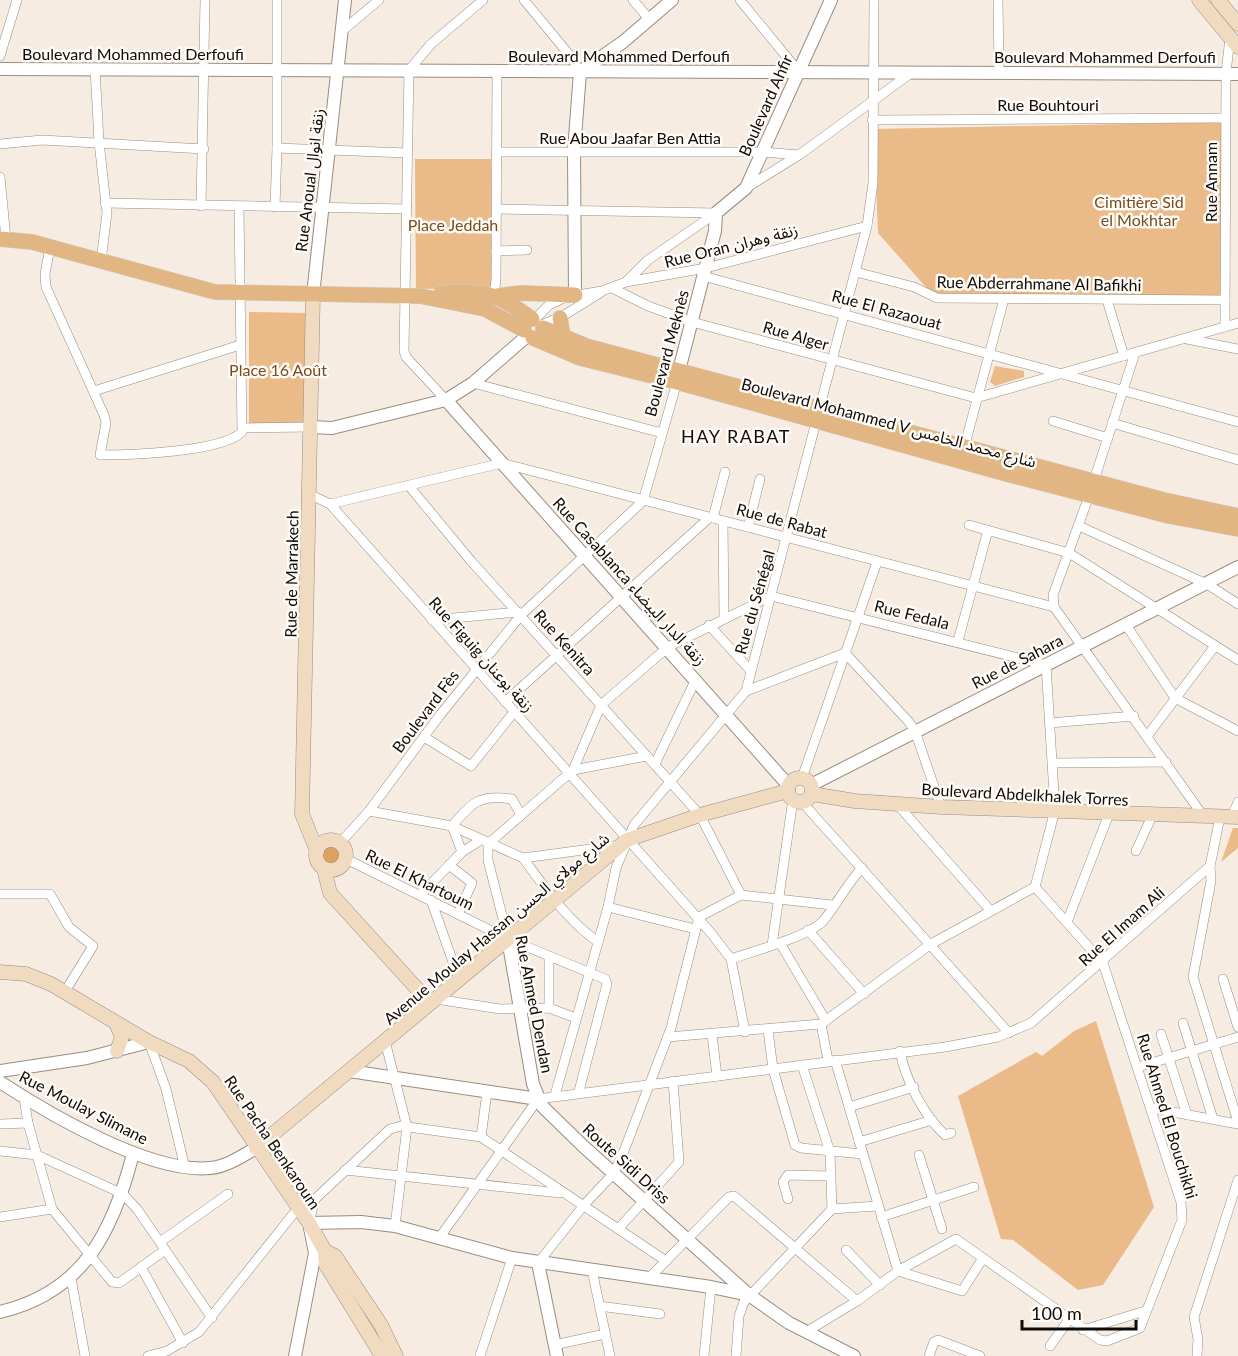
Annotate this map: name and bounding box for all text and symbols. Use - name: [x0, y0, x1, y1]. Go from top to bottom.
- street label: Boulevard Mohammed Derfoufi: [22, 44, 244, 63]
- street label: Boulevard Mohammed Derfoufi: [508, 46, 730, 65]
- street label: Boulevard Mohammed Derfoufi: [994, 47, 1216, 66]
- street label: Boulevard Ahfir: [734, 51, 796, 159]
- street label: Rue Bouhtouri: [997, 95, 1099, 114]
- street label: Rue Anoual زنقة انوال: [291, 107, 329, 253]
- street label: Rue Abou Jaafar Ben Attia: [539, 128, 721, 147]
- street label: Rue Annam: [1201, 142, 1220, 222]
- park label: Cimitière Sid el Mokhtar: [1094, 192, 1184, 229]
- park label: Place Jeddah: [408, 215, 498, 234]
- street label: Rue Oran زنقة وهران: [662, 219, 800, 272]
- street label: Rue Abderrahmane Al Bafikhi: [936, 272, 1142, 294]
- street label: Rue El Razaouat: [830, 285, 944, 333]
- street label: Boulevard Meknès: [640, 288, 692, 418]
- street label: Rue Alger: [761, 317, 831, 354]
- park label: Place 16 Août: [229, 360, 327, 379]
- street label: Boulevard Mohammed V شارع محمد الخامس: [739, 373, 1038, 474]
- district label: HAY RABAT: [681, 425, 791, 447]
- street label: Rue Casablanca زنقة الدار البيضاء: [549, 493, 711, 670]
- street label: Rue de Rabat: [735, 499, 830, 541]
- street label: Rue de Marrakech: [280, 510, 302, 638]
- street label: Rue du Sénégal: [730, 548, 778, 656]
- street label: Rue Figuig زنقة بوعنان: [425, 593, 539, 716]
- street label: Rue Fedala: [873, 596, 951, 632]
- street label: Rue Kenitra: [531, 605, 599, 679]
- street label: Rue de Sahara: [968, 630, 1066, 692]
- street label: Boulevard Fès: [388, 666, 462, 756]
- street label: Boulevard Abdelkhalek Torres: [921, 779, 1129, 809]
- street label: Avenue Moulay Hassan شارع مولاي الحسن: [380, 828, 615, 1031]
- street label: Rue El Khartoum: [363, 845, 477, 913]
- street label: Rue El Imam Ali: [1074, 883, 1168, 969]
- street label: Rue Ahmed Dendan: [512, 933, 558, 1075]
- street label: Rue Ahmed El Bouchikhi: [1134, 1031, 1202, 1201]
- street label: Rue Moulay Slimane: [16, 1066, 152, 1148]
- street label: Rue Pacha Benkaroum: [221, 1071, 325, 1213]
- street label: Route Sidi Driss: [580, 1119, 675, 1207]
- scale bar: [1022, 1293, 1136, 1331]
- text: 100 m: [1031, 1302, 1082, 1324]

